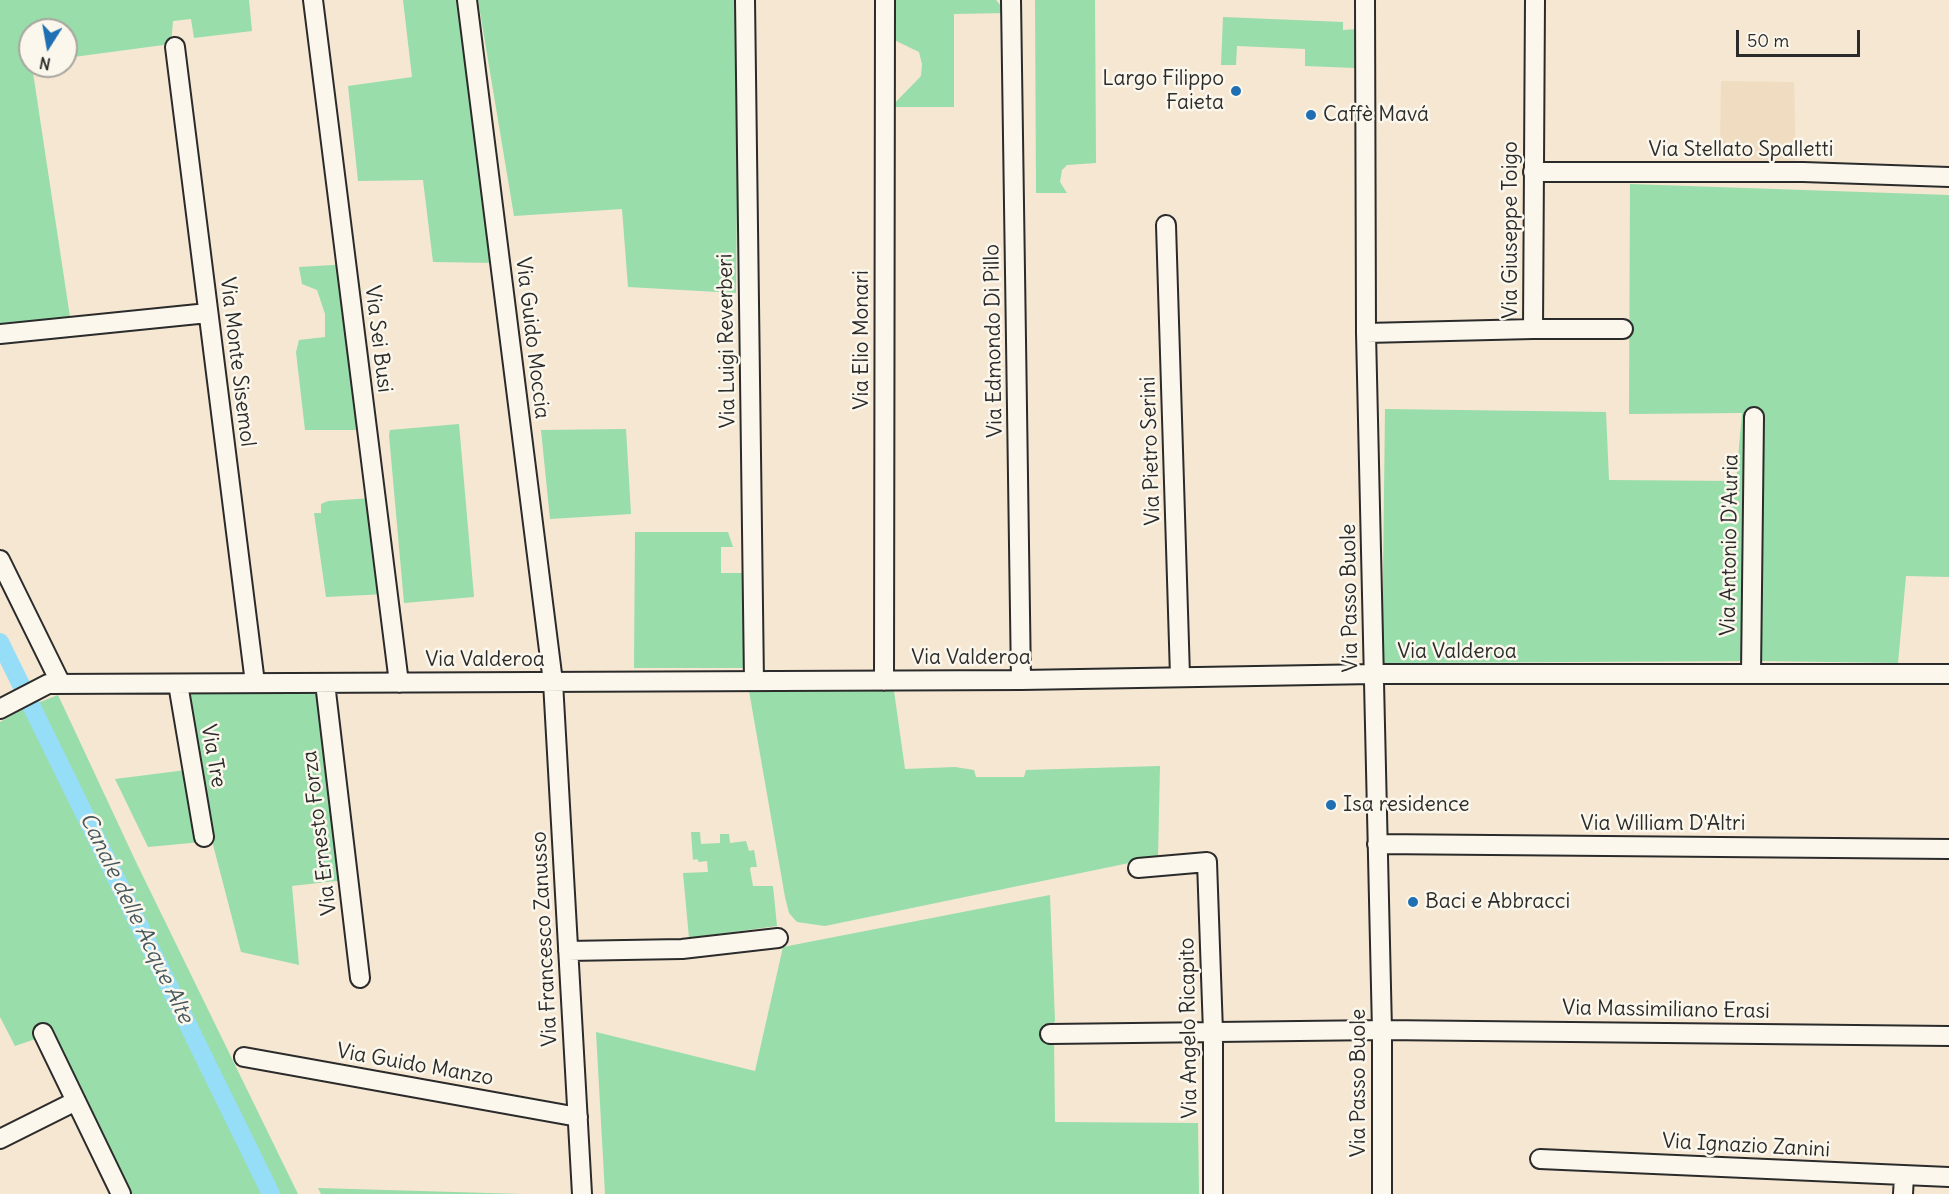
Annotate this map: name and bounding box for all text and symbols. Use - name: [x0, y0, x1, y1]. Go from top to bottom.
- north arrow: [18, 18, 78, 78]
- scale bar: [1739, 18, 1864, 56]
- text: 50 m: [1747, 29, 1789, 52]
- text: N: [38, 53, 52, 75]
- place label: Largo Filippo Faieta: [1102, 66, 1224, 116]
- marker: Largo Filippo Faieta: [1229, 84, 1243, 98]
- place label: Caffè Mavá: [1323, 102, 1429, 128]
- marker: Caffè Mavá: [1304, 108, 1318, 122]
- street label: Via Stellato Spalletti: [1649, 137, 1833, 163]
- street label: Via Giuseppe Toigo: [1498, 141, 1524, 319]
- street label: Via Edmondo Di Pillo: [980, 244, 1008, 438]
- street label: Via Luigi Reverberi: [713, 253, 741, 429]
- street label: Via Guido Moccia: [510, 256, 554, 420]
- street label: Via Elio Monari: [849, 270, 875, 410]
- street label: Via Monte Sisemol: [214, 276, 260, 448]
- street label: Via Sei Busi: [359, 284, 397, 394]
- street label: Via Pietro Serini: [1136, 376, 1166, 526]
- street label: Via Antonio D'Auria: [1716, 454, 1744, 636]
- street label: Via Passo Buole: [1336, 524, 1364, 672]
- street label: Via Valderoa: [1397, 639, 1517, 665]
- street label: Via Valderoa: [911, 645, 1031, 671]
- street label: Via Valderoa: [425, 647, 545, 673]
- street label: Via Tre: [195, 722, 231, 790]
- street label: Via Ernesto Forza: [297, 749, 343, 917]
- place label: Isa residence: [1343, 792, 1470, 818]
- marker: Isa residence: [1324, 798, 1338, 812]
- water label: Canale delle Acque Alte: [73, 808, 199, 1028]
- street label: Via William D'Altri: [1581, 811, 1745, 837]
- street label: Via Francesco Zanusso: [527, 831, 563, 1047]
- place label: Baci e Abbracci: [1425, 889, 1570, 915]
- marker: Baci e Abbracci: [1406, 895, 1420, 909]
- street label: Via Angelo Ricapito: [1175, 937, 1203, 1119]
- street label: Via Massimiliano Erasi: [1562, 996, 1770, 1024]
- street label: Via Passo Buole: [1346, 1009, 1372, 1157]
- street label: Via Guido Manzo: [335, 1039, 495, 1091]
- street label: Via Ignazio Zanini: [1661, 1129, 1831, 1163]

